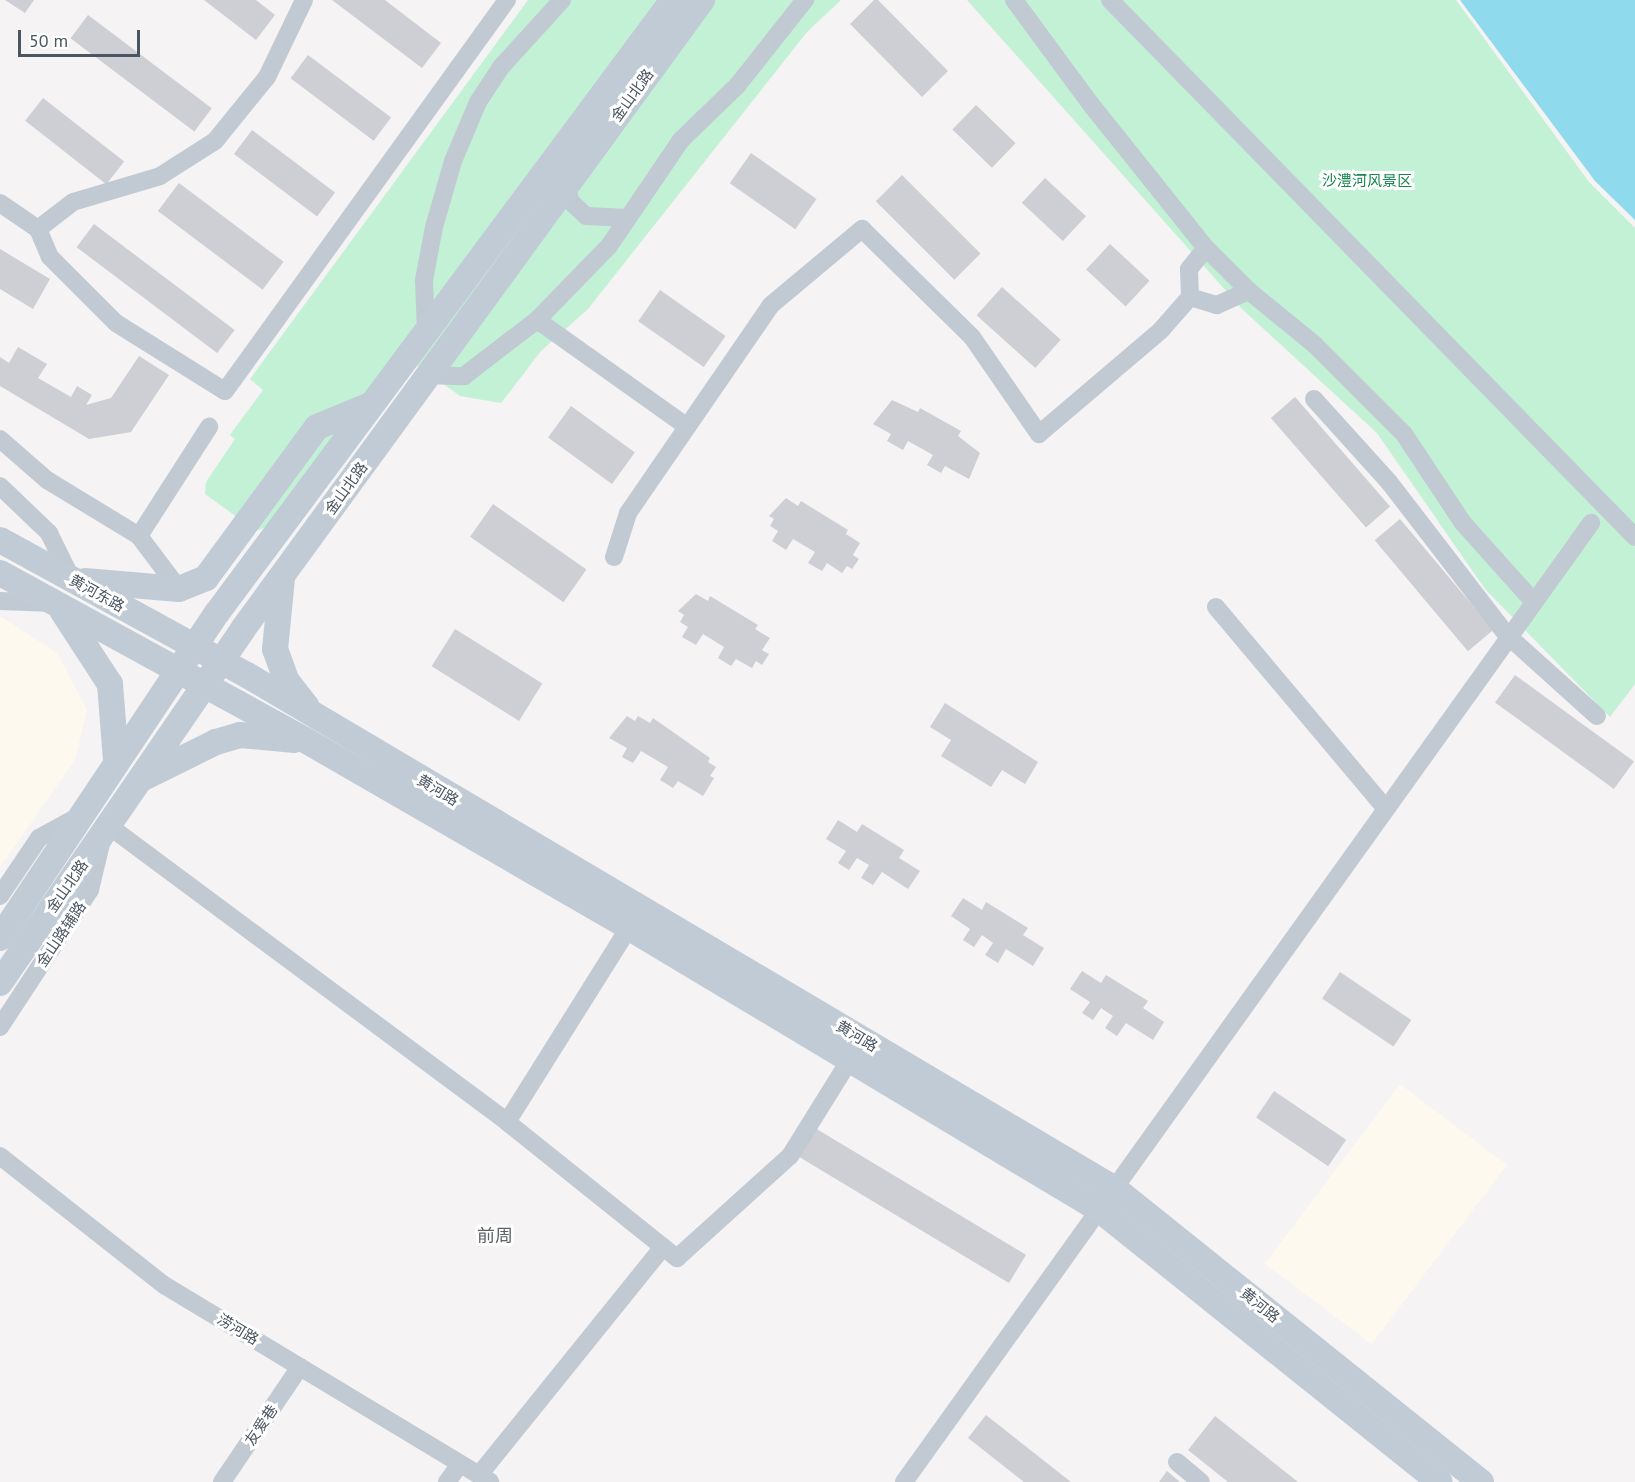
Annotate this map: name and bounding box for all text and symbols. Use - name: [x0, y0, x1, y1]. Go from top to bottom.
- scale bar: [21, 18, 142, 56]
- text: 50 m: [29, 29, 68, 52]
- street label: 金山北路: [607, 65, 657, 125]
- park label: 沙澧河风景区: [1322, 172, 1412, 190]
- street label: 金山北路: [321, 458, 371, 518]
- street label: 黄河东路: [66, 571, 128, 615]
- street label: 黄河路: [414, 771, 462, 809]
- street label: 金山北路: [42, 856, 92, 916]
- street label: 金山路辅路: [33, 898, 89, 970]
- street label: 黄河路: [833, 1017, 881, 1055]
- district label: 前周: [477, 1225, 513, 1247]
- street label: 黄河路: [1237, 1284, 1283, 1326]
- street label: 涝河路: [214, 1310, 262, 1348]
- street label: 友爱巷: [241, 1401, 281, 1449]

